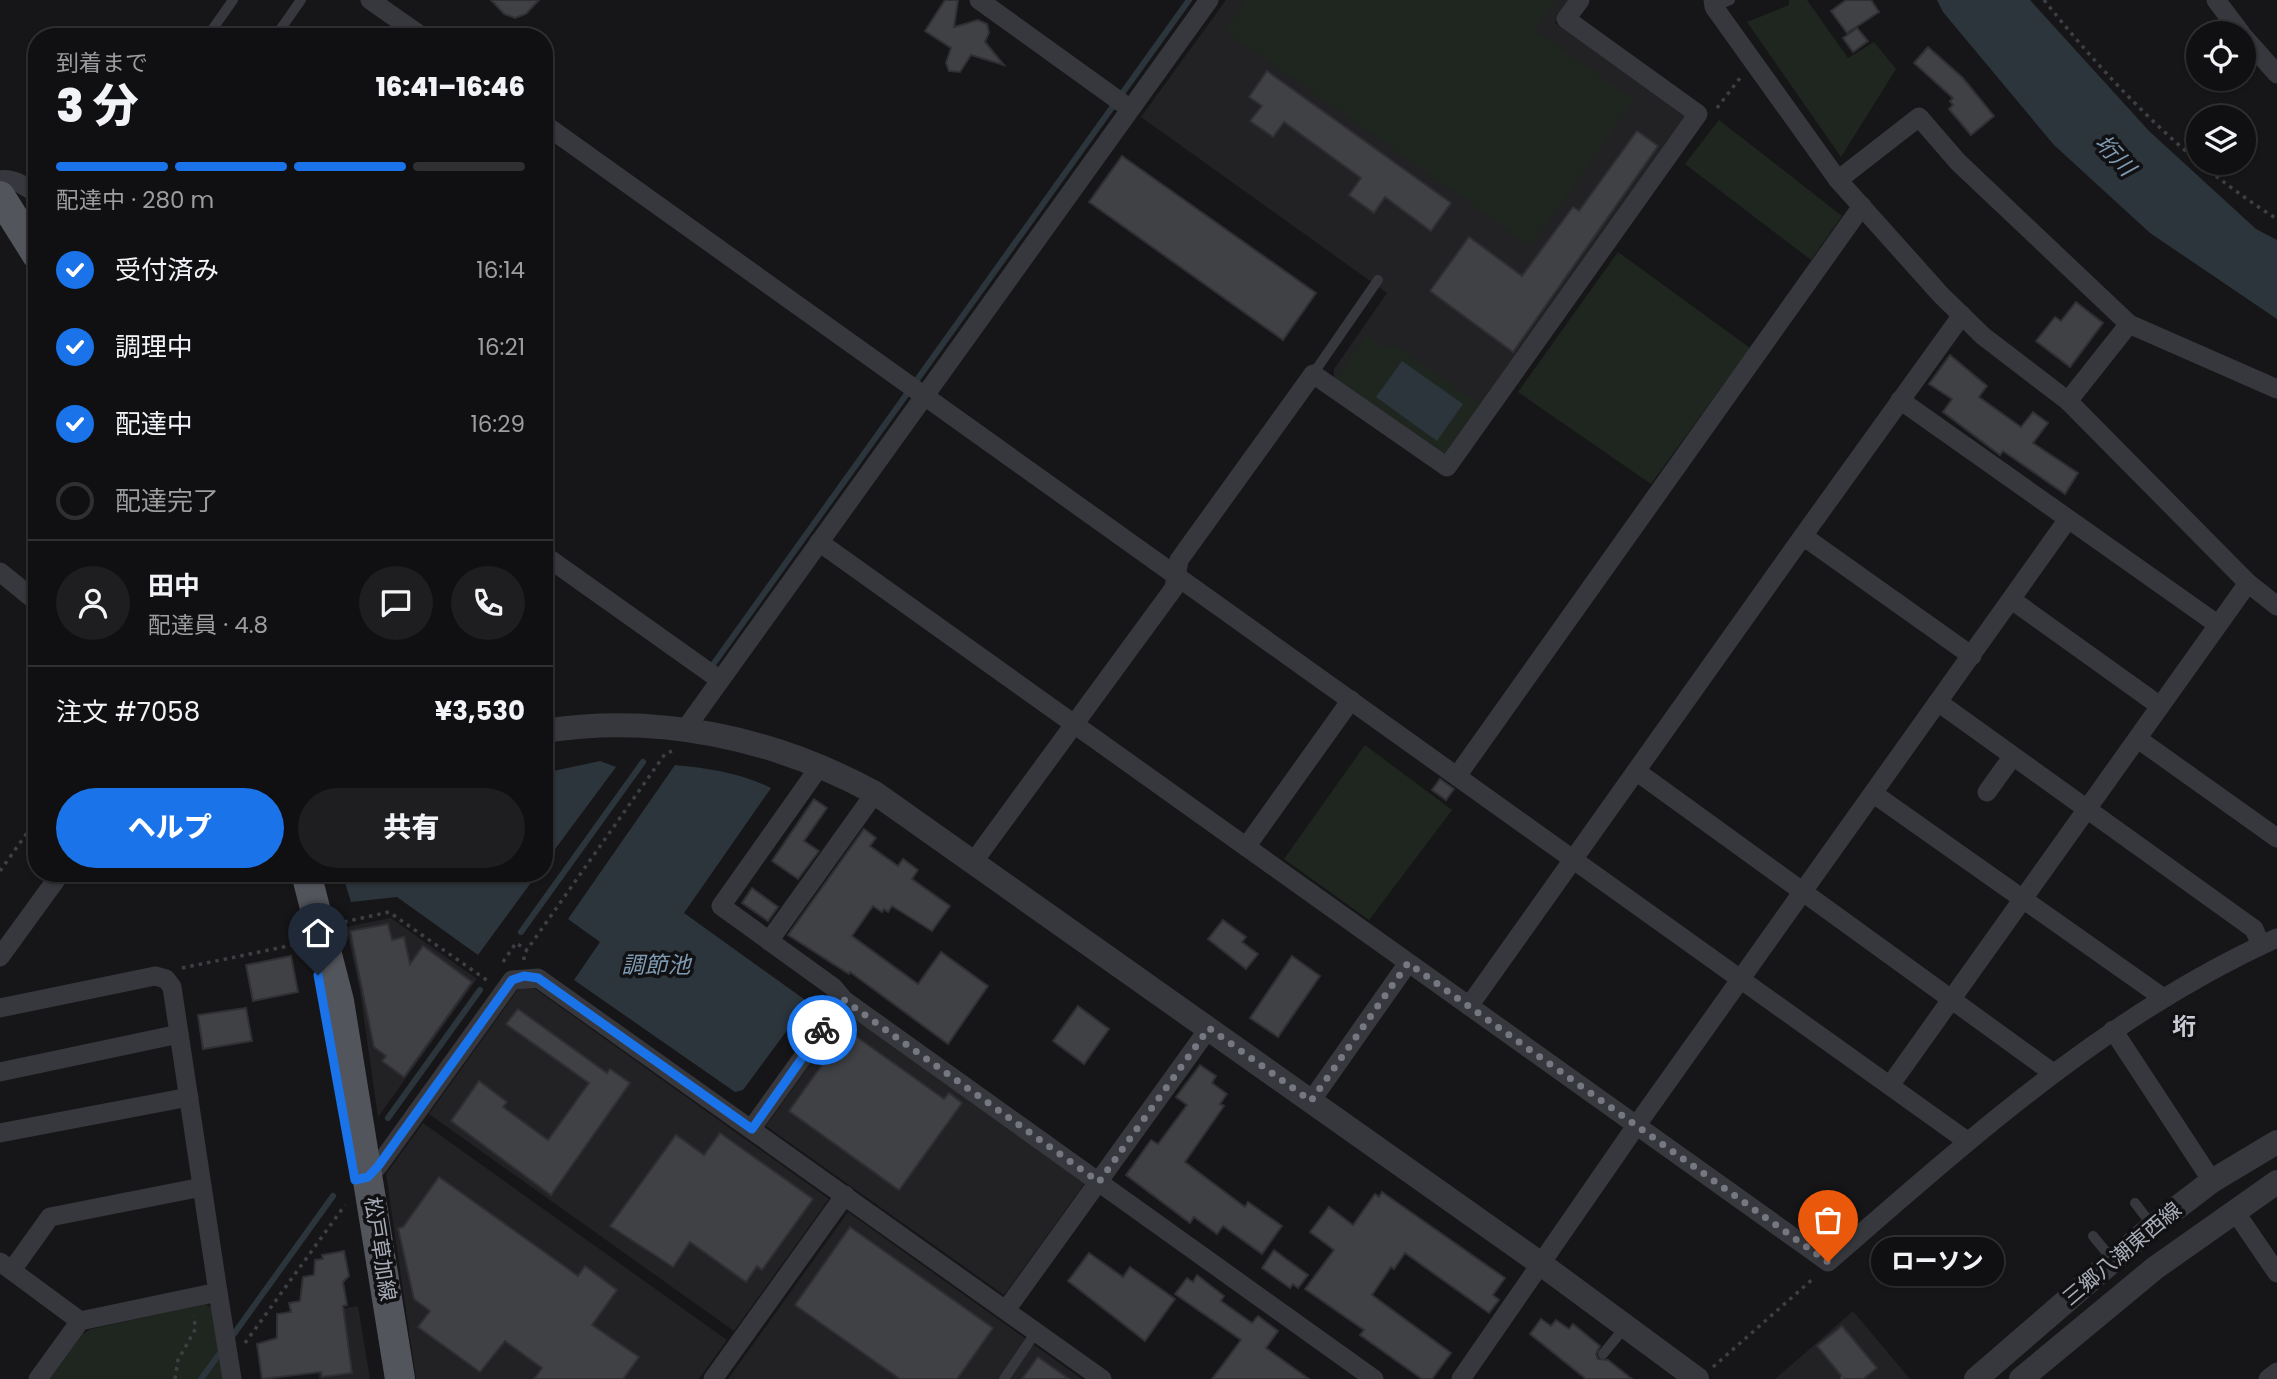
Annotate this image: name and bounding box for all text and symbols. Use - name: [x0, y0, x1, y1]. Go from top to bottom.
- map controls: [2186, 21, 2256, 175]
- button: locate: [2186, 21, 2256, 91]
- text: 到着まで: [56, 47, 148, 79]
- text: 16:41–16:46: [376, 69, 525, 105]
- text: 3 分: [56, 74, 139, 138]
- button: layers: [2186, 105, 2256, 175]
- water label: 垳川: [2088, 127, 2144, 185]
- text: 配達中 · 280 m: [56, 184, 214, 216]
- icon: check: [56, 251, 94, 289]
- text: 受付済み: [115, 252, 219, 288]
- text: 16:14: [476, 254, 525, 286]
- icon: check: [56, 328, 94, 366]
- text: 調理中: [115, 329, 193, 365]
- text: 16:21: [478, 331, 525, 363]
- icon: check: [56, 405, 94, 443]
- text: 配達中: [115, 406, 193, 442]
- text: 16:29: [470, 408, 525, 440]
- text: 配達完了: [115, 483, 219, 519]
- button: person: [56, 566, 130, 640]
- button: chat: [359, 566, 433, 640]
- button: phone: [451, 566, 525, 640]
- text: 田中: [148, 568, 200, 604]
- text: 配達員 · 4.8: [148, 609, 268, 641]
- text: ¥3,530: [435, 693, 525, 729]
- text: 注文 #7058: [56, 694, 200, 730]
- button: ヘルプ: [56, 788, 284, 868]
- button: 共有: [298, 788, 525, 868]
- pin: [288, 903, 348, 975]
- icon: home: [299, 914, 337, 952]
- water label: 調節池: [622, 949, 693, 981]
- courier: [787, 995, 857, 1065]
- district label: 垳: [2172, 1010, 2196, 1043]
- icon: bike: [803, 1011, 841, 1049]
- pin: [1798, 1190, 1858, 1262]
- street label: 松戸草加線: [358, 1195, 403, 1303]
- street label: 三郷八潮東西線: [2056, 1195, 2187, 1312]
- icon: bag: [1809, 1201, 1847, 1239]
- callout: ローソン: [1870, 1238, 2003, 1286]
- text: ローソン: [1892, 1245, 1984, 1277]

